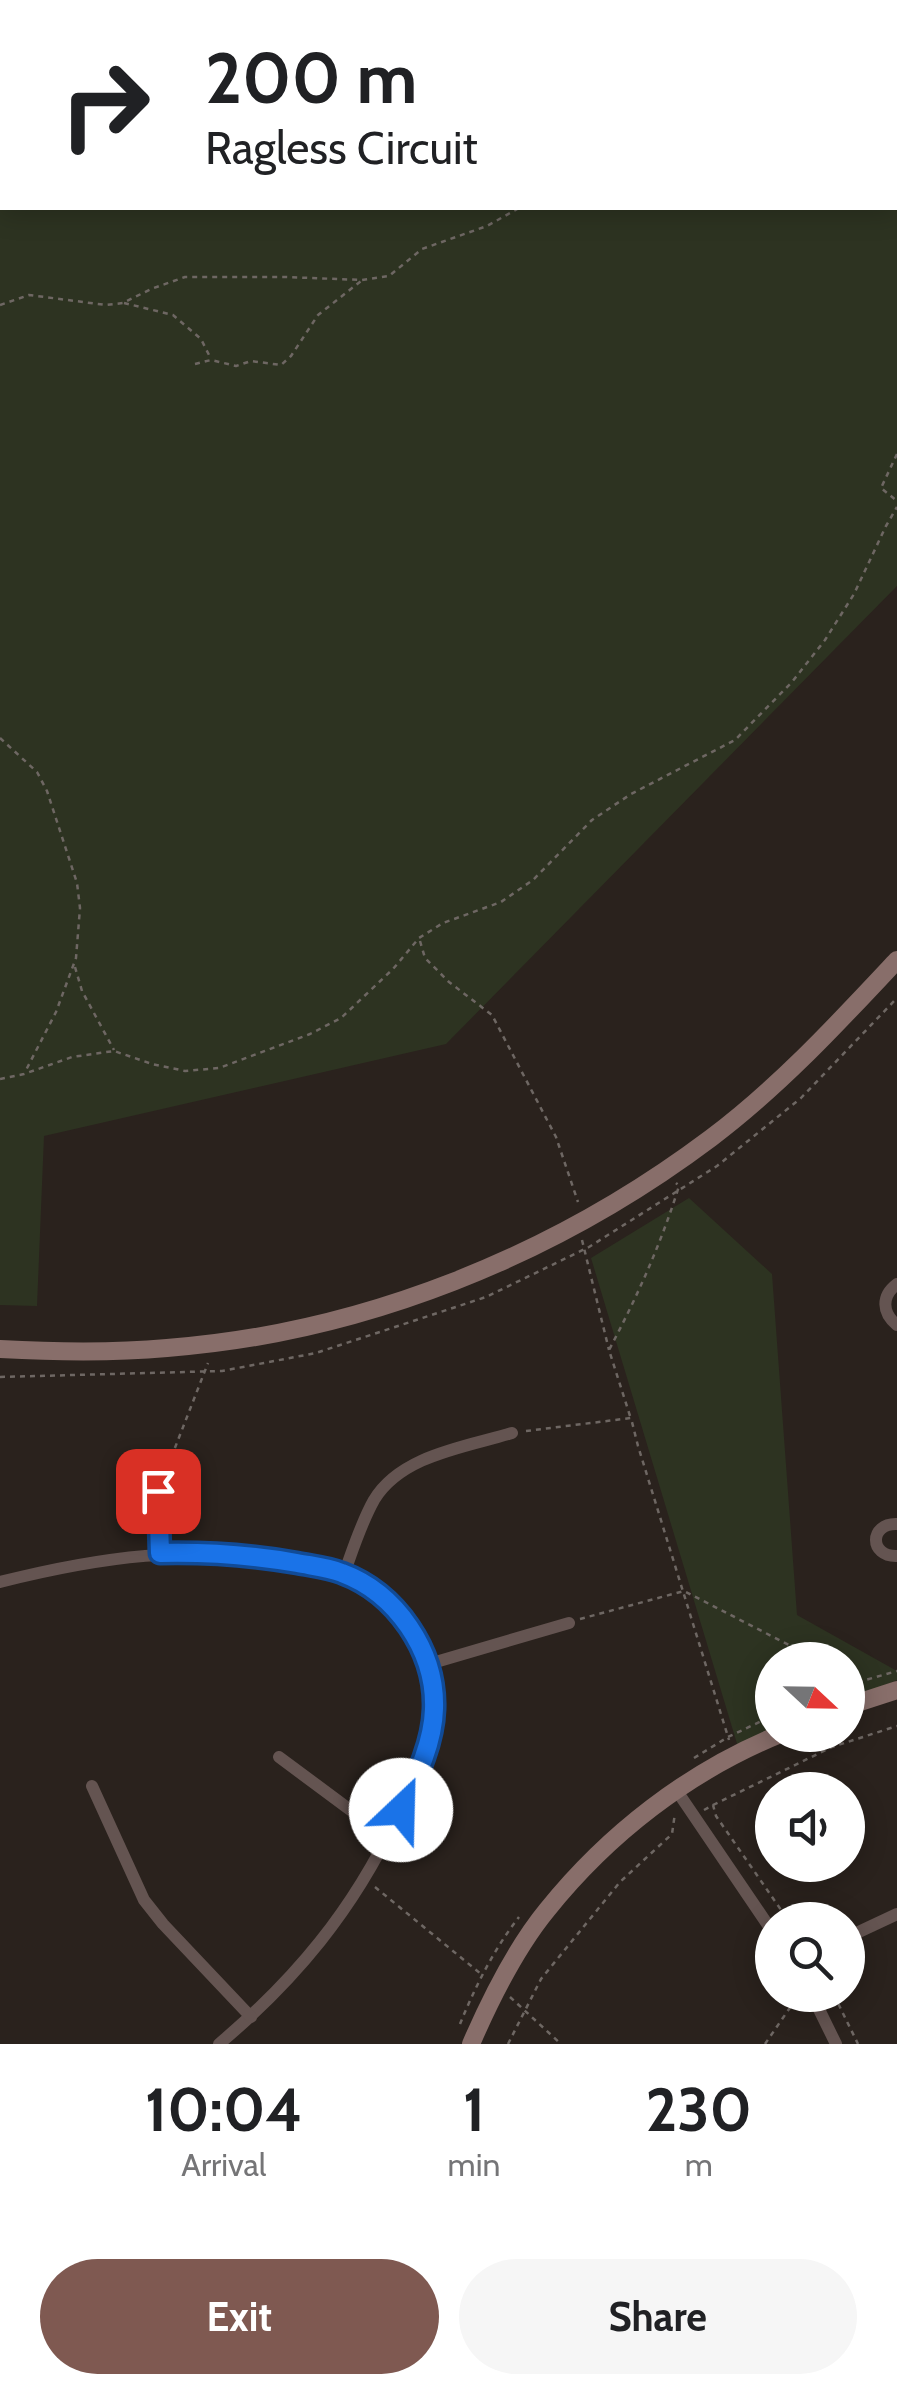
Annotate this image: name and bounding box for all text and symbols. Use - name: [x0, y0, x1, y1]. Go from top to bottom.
- text: 200 m: [205, 35, 417, 121]
- icon: right: [40, 40, 170, 170]
- text: Ragless Circuit: [205, 121, 478, 175]
- pin: [116, 1449, 201, 1534]
- icon: arrive: [131, 1464, 186, 1519]
- north arrow: [755, 1642, 865, 1752]
- map controls: [755, 1642, 865, 2012]
- position arrow: [349, 1758, 453, 1862]
- button: sound: [755, 1772, 865, 1882]
- button: search: [755, 1902, 865, 2012]
- text: 10:04: [145, 2073, 303, 2146]
- text: 1: [463, 2073, 485, 2146]
- text: 230: [645, 2073, 752, 2146]
- text: Arrival: [181, 2145, 266, 2184]
- text: min: [448, 2145, 500, 2184]
- text: m: [685, 2145, 713, 2184]
- button: Exit: [40, 2259, 439, 2374]
- button: Share: [459, 2259, 857, 2374]

